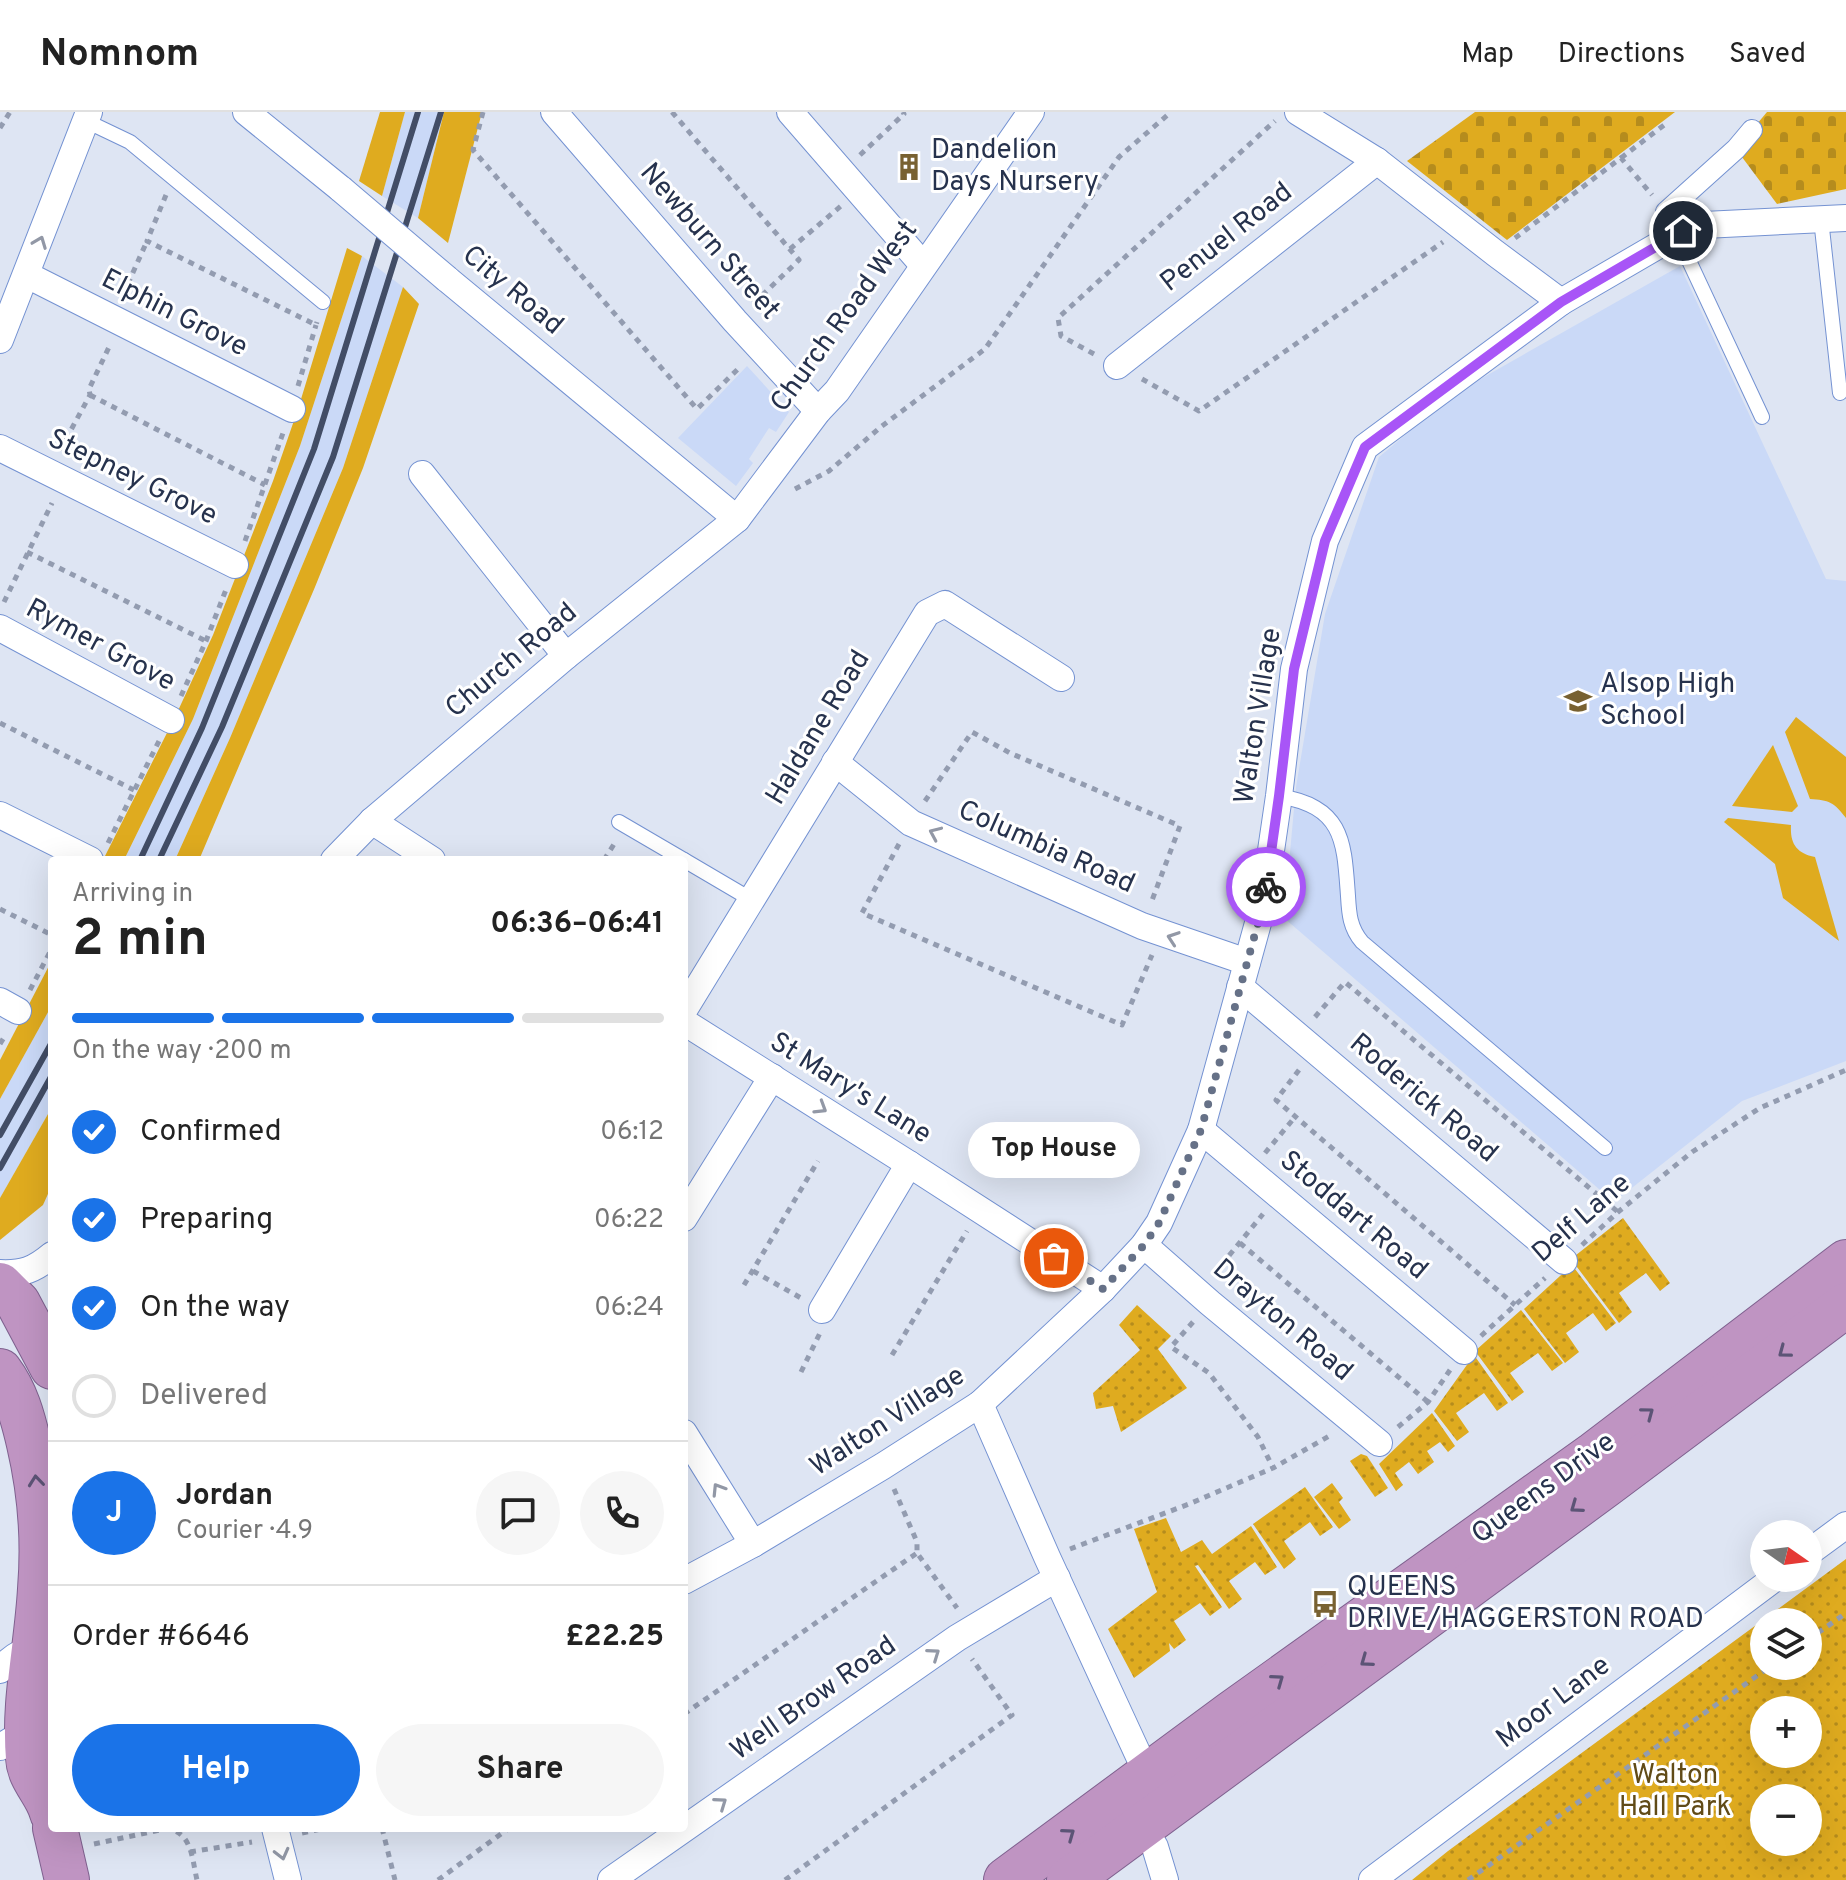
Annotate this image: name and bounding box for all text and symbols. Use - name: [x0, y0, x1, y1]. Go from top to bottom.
- text: Nomnom: [40, 31, 199, 80]
- text: Map: [1461, 37, 1514, 73]
- text: Directions: [1558, 37, 1685, 73]
- text: Saved: [1729, 37, 1806, 73]
- place label: Dandelion Days Nursery: [931, 133, 1099, 201]
- building icon: Dandelion Days Nursery: [894, 152, 924, 182]
- street label: Newburn Street: [631, 156, 787, 328]
- street label: Penuel Road: [1154, 175, 1300, 301]
- pin: [1649, 197, 1717, 265]
- icon: home: [1661, 209, 1705, 253]
- street label: Church Road West: [763, 214, 927, 420]
- one-way arrow: [30, 236, 47, 250]
- street label: City Road: [454, 238, 570, 344]
- street label: Elphin Grove: [95, 262, 253, 366]
- street label: Stepney Grove: [41, 421, 223, 535]
- street label: Rymer Grove: [19, 592, 181, 700]
- street label: Church Road: [439, 595, 585, 727]
- street label: Walton Village: [1227, 625, 1291, 807]
- street label: Haldane Road: [759, 644, 879, 812]
- place label: Alsop High School: [1600, 667, 1735, 735]
- school or university icon: Alsop High School: [1563, 686, 1593, 716]
- street label: Columbia Road: [952, 793, 1140, 903]
- one-way arrow: [929, 827, 943, 843]
- courier: [1226, 847, 1306, 927]
- icon: bike: [1244, 865, 1288, 909]
- text: Arriving in: [72, 878, 193, 911]
- text: 06:36–06:41: [490, 906, 664, 943]
- text: 2 min: [72, 908, 208, 974]
- one-way arrow: [1167, 931, 1181, 947]
- street label: St Mary's Lane: [762, 1025, 938, 1153]
- street label: Roderick Road: [1341, 1026, 1505, 1172]
- text: On the way · 200 m: [72, 1035, 291, 1068]
- one-way arrow: [812, 1099, 827, 1114]
- icon: check: [72, 1110, 116, 1154]
- text: Confirmed: [140, 1114, 282, 1151]
- text: 06:12: [600, 1116, 664, 1149]
- callout: Top House: [968, 1122, 1140, 1178]
- text: Top House: [991, 1133, 1117, 1166]
- street label: Stoddart Road: [1271, 1143, 1435, 1289]
- street label: Delf Lane: [1525, 1166, 1639, 1272]
- icon: check: [72, 1198, 116, 1242]
- text: Preparing: [140, 1202, 273, 1239]
- text: 06:22: [594, 1204, 664, 1237]
- pin: [1020, 1224, 1088, 1292]
- icon: bag: [1032, 1236, 1076, 1280]
- street label: Drayton Road: [1204, 1252, 1360, 1390]
- icon: check: [72, 1286, 116, 1330]
- text: On the way: [140, 1290, 290, 1327]
- text: 06:24: [594, 1292, 664, 1325]
- one-way arrow: [1778, 1342, 1792, 1356]
- street label: Walton Village: [804, 1358, 972, 1486]
- text: Delivered: [140, 1378, 268, 1415]
- one-way arrow: [1639, 1409, 1654, 1423]
- street label: Queens Drive: [1465, 1425, 1623, 1553]
- button: chat: [476, 1471, 560, 1555]
- button: phone: [580, 1471, 664, 1555]
- one-way arrow: [28, 1474, 45, 1487]
- text: Jordan: [176, 1478, 273, 1515]
- one-way arrow: [713, 1483, 728, 1498]
- text: J: [106, 1495, 122, 1532]
- one-way arrow: [1570, 1498, 1584, 1512]
- text: Courier · 4.9: [176, 1515, 313, 1548]
- north arrow: [1750, 1520, 1822, 1592]
- map controls: [1750, 1520, 1822, 1856]
- place label: QUEENS DRIVE/HAGGERSTON ROAD: [1347, 1570, 1704, 1638]
- bus stop icon: QUEENS DRIVE/HAGGERSTON ROAD: [1310, 1589, 1340, 1619]
- button: layers: [1750, 1608, 1822, 1680]
- text: Order #6646: [72, 1619, 250, 1656]
- text: £22.25: [565, 1619, 664, 1656]
- street label: Well Brow Road: [724, 1628, 904, 1770]
- street label: Moor Lane: [1490, 1648, 1618, 1758]
- one-way arrow: [926, 1649, 940, 1664]
- one-way arrow: [1360, 1652, 1375, 1666]
- one-way arrow: [1270, 1675, 1284, 1690]
- button: +: [1750, 1696, 1822, 1768]
- button: Help: [72, 1724, 360, 1816]
- button: Share: [376, 1724, 664, 1816]
- park label: Walton Hall Park: [1619, 1758, 1731, 1826]
- button: −: [1750, 1784, 1822, 1856]
- one-way arrow: [713, 1798, 727, 1813]
- one-way arrow: [1060, 1829, 1074, 1844]
- one-way arrow: [272, 1847, 289, 1861]

